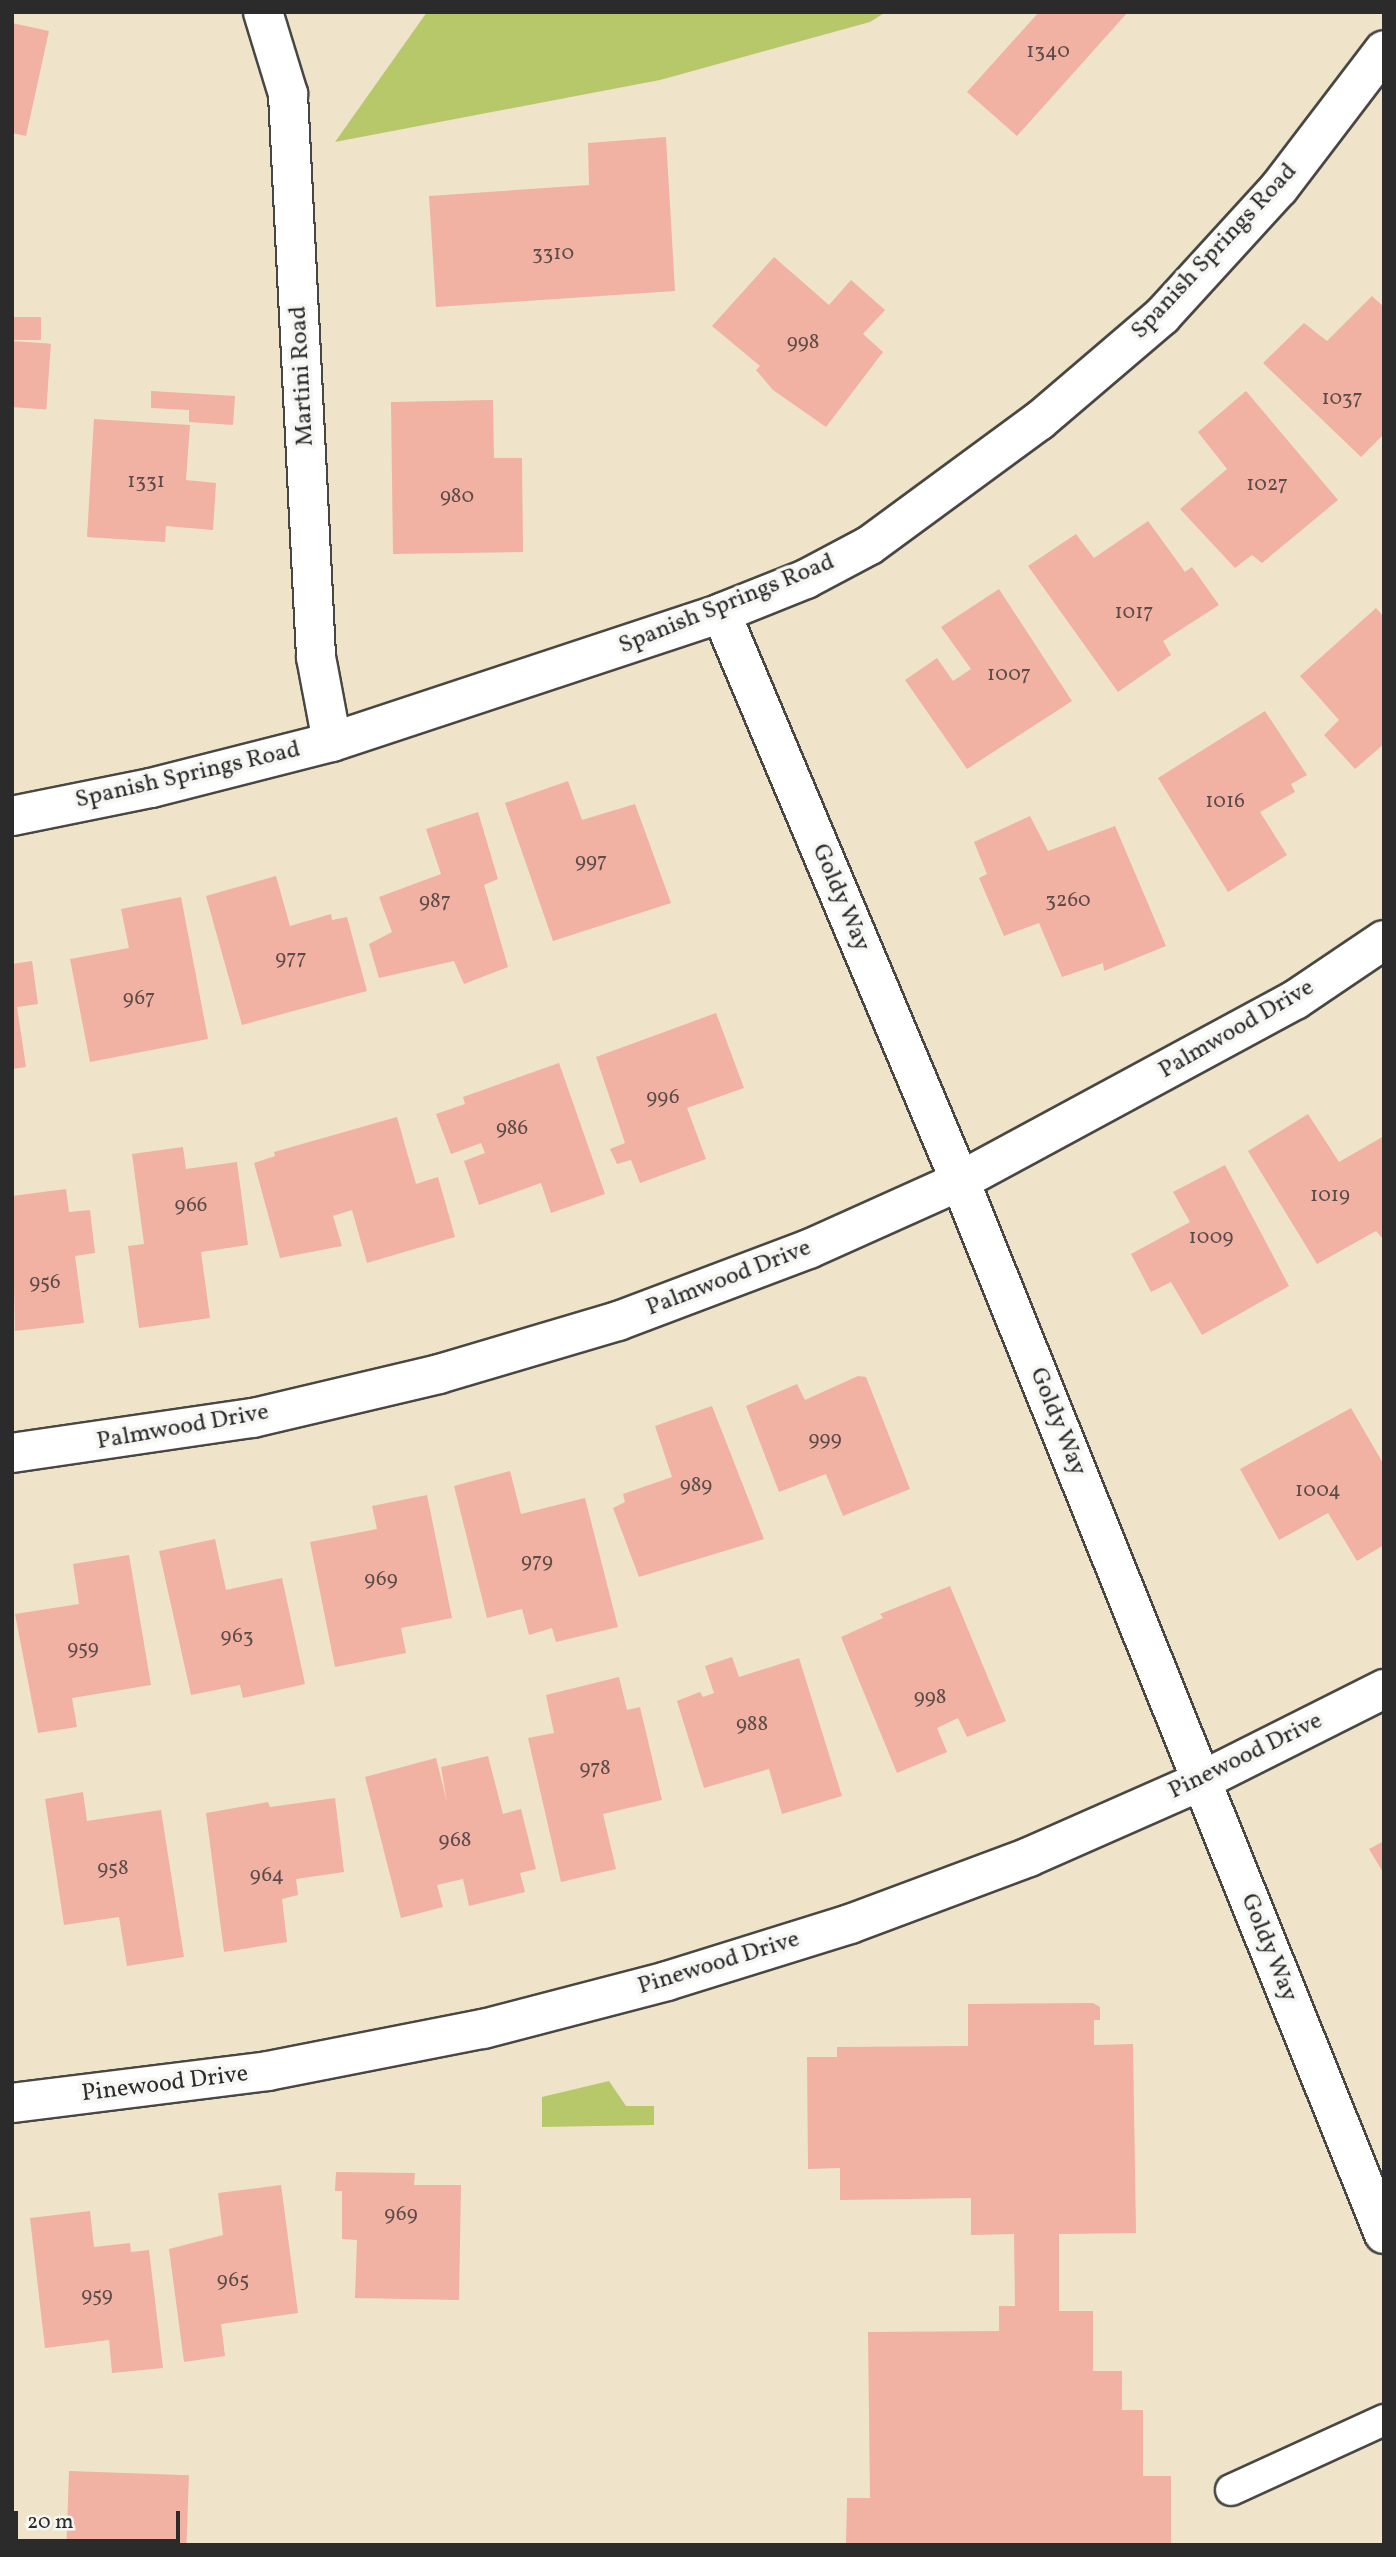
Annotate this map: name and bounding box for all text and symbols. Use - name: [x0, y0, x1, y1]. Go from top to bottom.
- house number: 1340: [1026, 39, 1070, 65]
- street label: Spanish Springs Road: [1126, 158, 1304, 346]
- house number: 3310: [532, 241, 574, 267]
- street label: Martini Road: [285, 305, 321, 447]
- house number: 998: [787, 330, 819, 356]
- house number: 1037: [1321, 386, 1363, 412]
- house number: 1331: [127, 469, 165, 495]
- house number: 1027: [1246, 472, 1288, 498]
- house number: 980: [440, 484, 474, 510]
- street label: Spanish Springs Road: [615, 549, 839, 661]
- house number: 1017: [1114, 600, 1154, 626]
- house number: 1007: [987, 662, 1031, 688]
- street label: Spanish Springs Road: [73, 736, 303, 816]
- house number: 1016: [1205, 789, 1245, 815]
- street label: Goldy Way: [804, 839, 876, 957]
- house number: 997: [575, 849, 607, 875]
- house number: 3260: [1045, 888, 1091, 914]
- house number: 987: [419, 889, 451, 915]
- house number: 977: [275, 946, 307, 972]
- street label: Palmwood Drive: [1154, 974, 1320, 1086]
- house number: 967: [123, 986, 155, 1012]
- house number: 996: [646, 1085, 680, 1111]
- house number: 986: [496, 1116, 528, 1142]
- house number: 1019: [1310, 1183, 1350, 1209]
- house number: 966: [175, 1193, 207, 1219]
- house number: 1009: [1189, 1225, 1233, 1251]
- street label: Palmwood Drive: [643, 1234, 815, 1324]
- house number: 956: [29, 1270, 61, 1296]
- street label: Goldy Way: [1022, 1363, 1092, 1481]
- street label: Palmwood Drive: [95, 1399, 271, 1457]
- house number: 999: [808, 1427, 842, 1453]
- house number: 989: [680, 1473, 712, 1499]
- house number: 1004: [1295, 1478, 1341, 1504]
- house number: 979: [521, 1549, 553, 1575]
- house number: 969: [364, 1567, 398, 1593]
- house number: 963: [221, 1624, 253, 1650]
- house number: 959: [67, 1636, 99, 1662]
- house number: 998: [914, 1685, 946, 1711]
- street label: Pinewood Drive: [1164, 1707, 1328, 1807]
- house number: 988: [736, 1712, 768, 1738]
- house number: 978: [579, 1756, 611, 1782]
- house number: 968: [438, 1828, 472, 1854]
- house number: 958: [97, 1856, 129, 1882]
- house number: 964: [250, 1863, 284, 1889]
- street label: Goldy Way: [1233, 1889, 1303, 2007]
- street label: Pinewood Drive: [635, 1926, 803, 2002]
- street label: Pinewood Drive: [80, 2061, 250, 2109]
- house number: 969: [384, 2202, 418, 2228]
- house number: 965: [217, 2268, 249, 2294]
- house number: 959: [81, 2283, 113, 2309]
- scale bar: [18, 2498, 184, 2542]
- text: 20 m: [27, 2508, 73, 2537]

